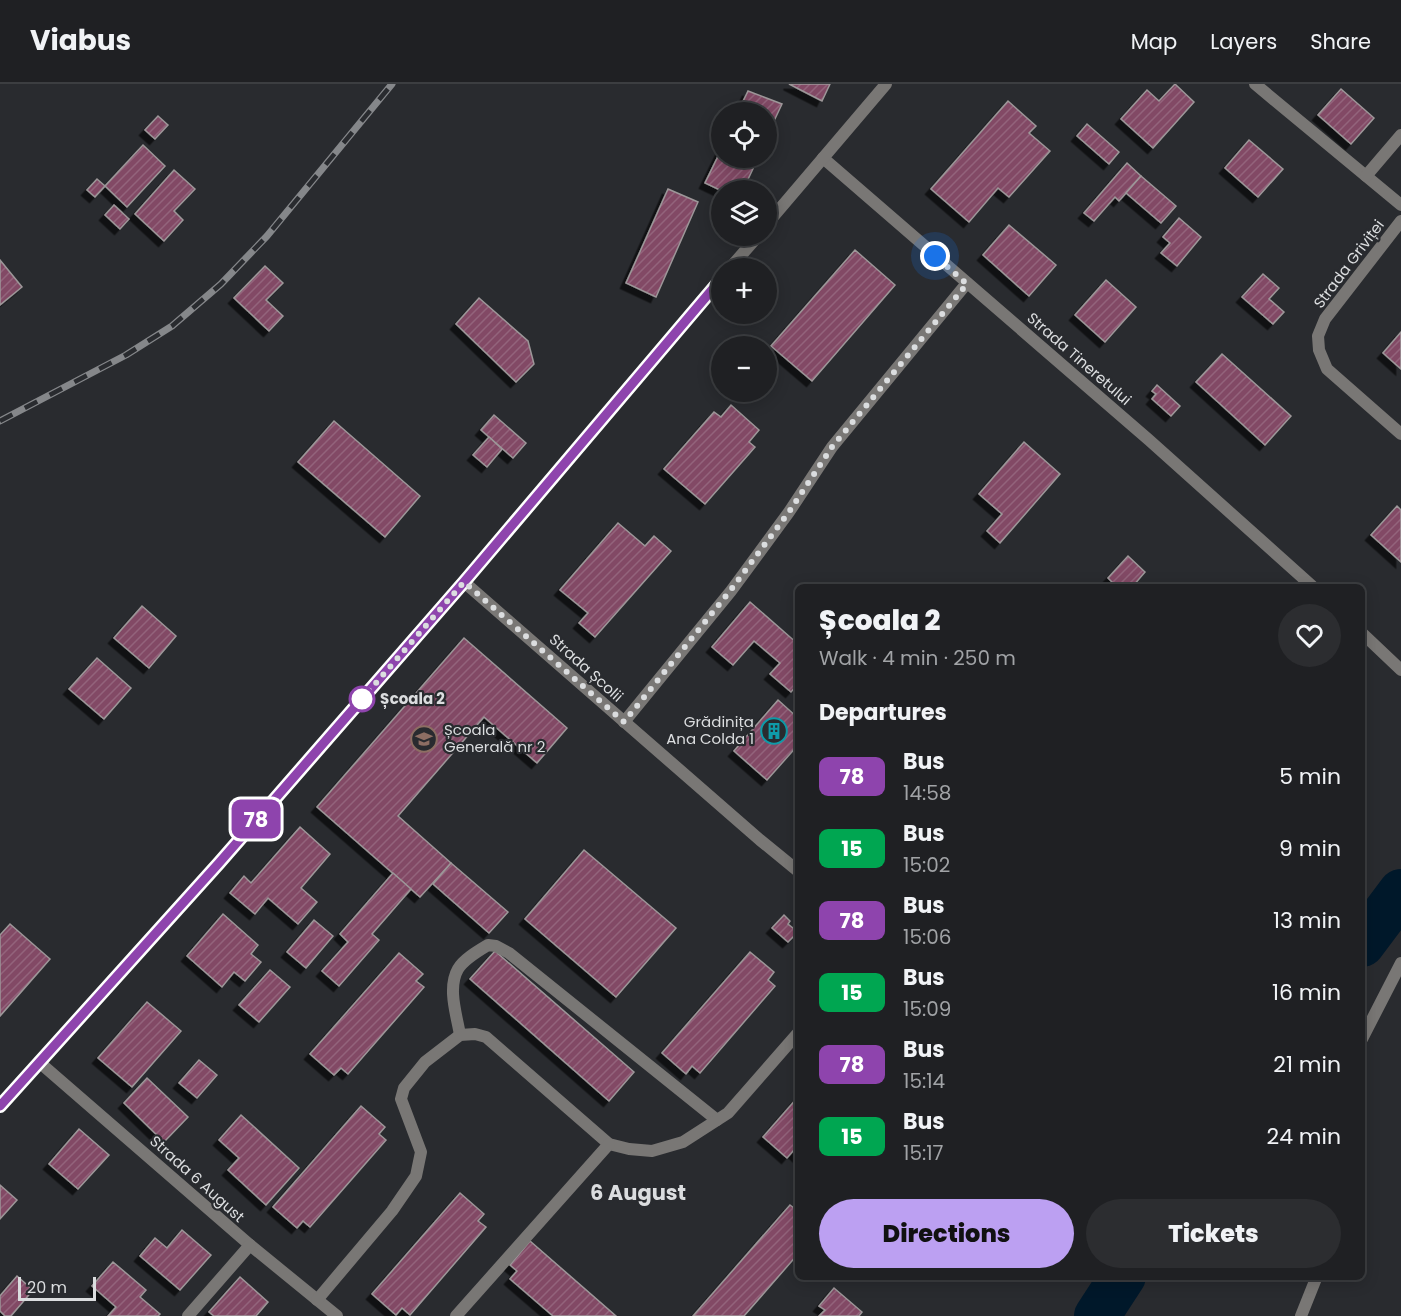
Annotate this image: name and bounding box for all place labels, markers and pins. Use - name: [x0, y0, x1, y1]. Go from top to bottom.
- marker: Școala 2: [349, 686, 375, 712]
- place label: Școala 2: [380, 688, 445, 710]
- place label: Grădinița Ana Colda 1: [666, 711, 754, 749]
- building icon: Grădinița Ana Colda 1: [759, 716, 789, 746]
- place label: Școala Generală nr 2: [444, 719, 545, 757]
- school or university icon: Școala Generală nr 2: [409, 724, 439, 754]

